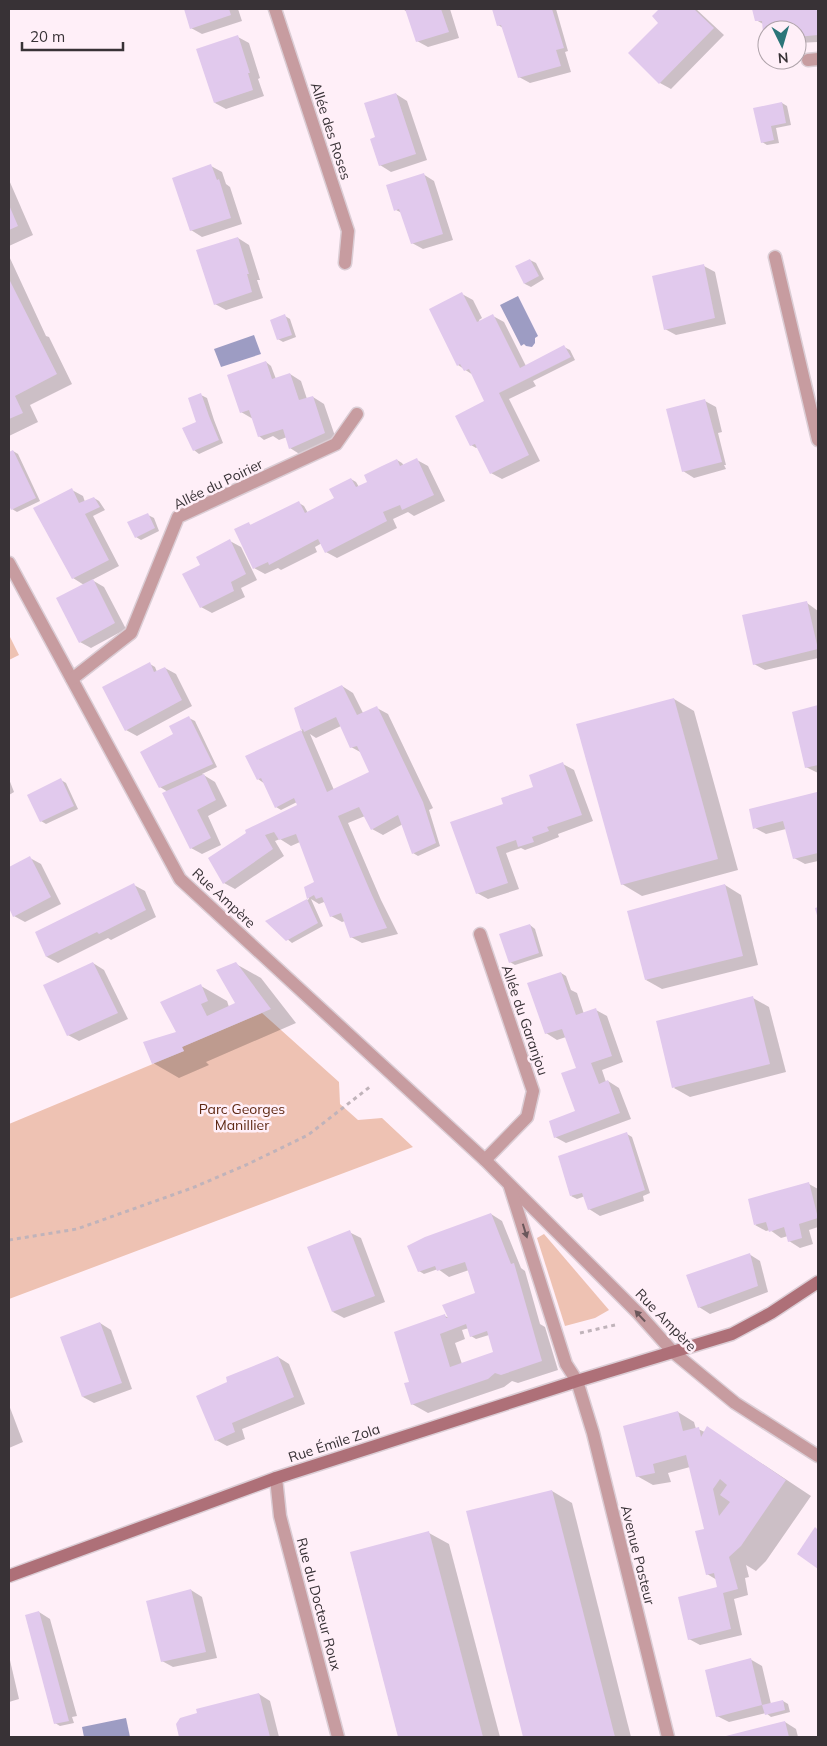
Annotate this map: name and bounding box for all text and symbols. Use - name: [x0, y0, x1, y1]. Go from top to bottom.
- scale bar: [22, 20, 124, 52]
- north arrow: [757, 20, 807, 70]
- text: 20 m: [30, 27, 65, 46]
- text: N: [777, 49, 789, 67]
- street label: Allée des Roses: [307, 80, 355, 182]
- street label: Allée du Poirier: [170, 454, 266, 513]
- street label: Rue Ampère: [189, 864, 259, 932]
- street label: Allée du Garanjou: [498, 962, 552, 1078]
- park label: Parc Georges Manillier: [199, 1100, 285, 1134]
- one-way arrow: [521, 1223, 529, 1238]
- street label: Rue Ampère: [632, 1285, 700, 1355]
- one-way arrow: [634, 1310, 646, 1322]
- street label: Rue Émile Zola: [286, 1420, 382, 1466]
- street label: Avenue Pasteur: [617, 1503, 659, 1608]
- street label: Rue du Docteur Roux: [293, 1536, 346, 1673]

